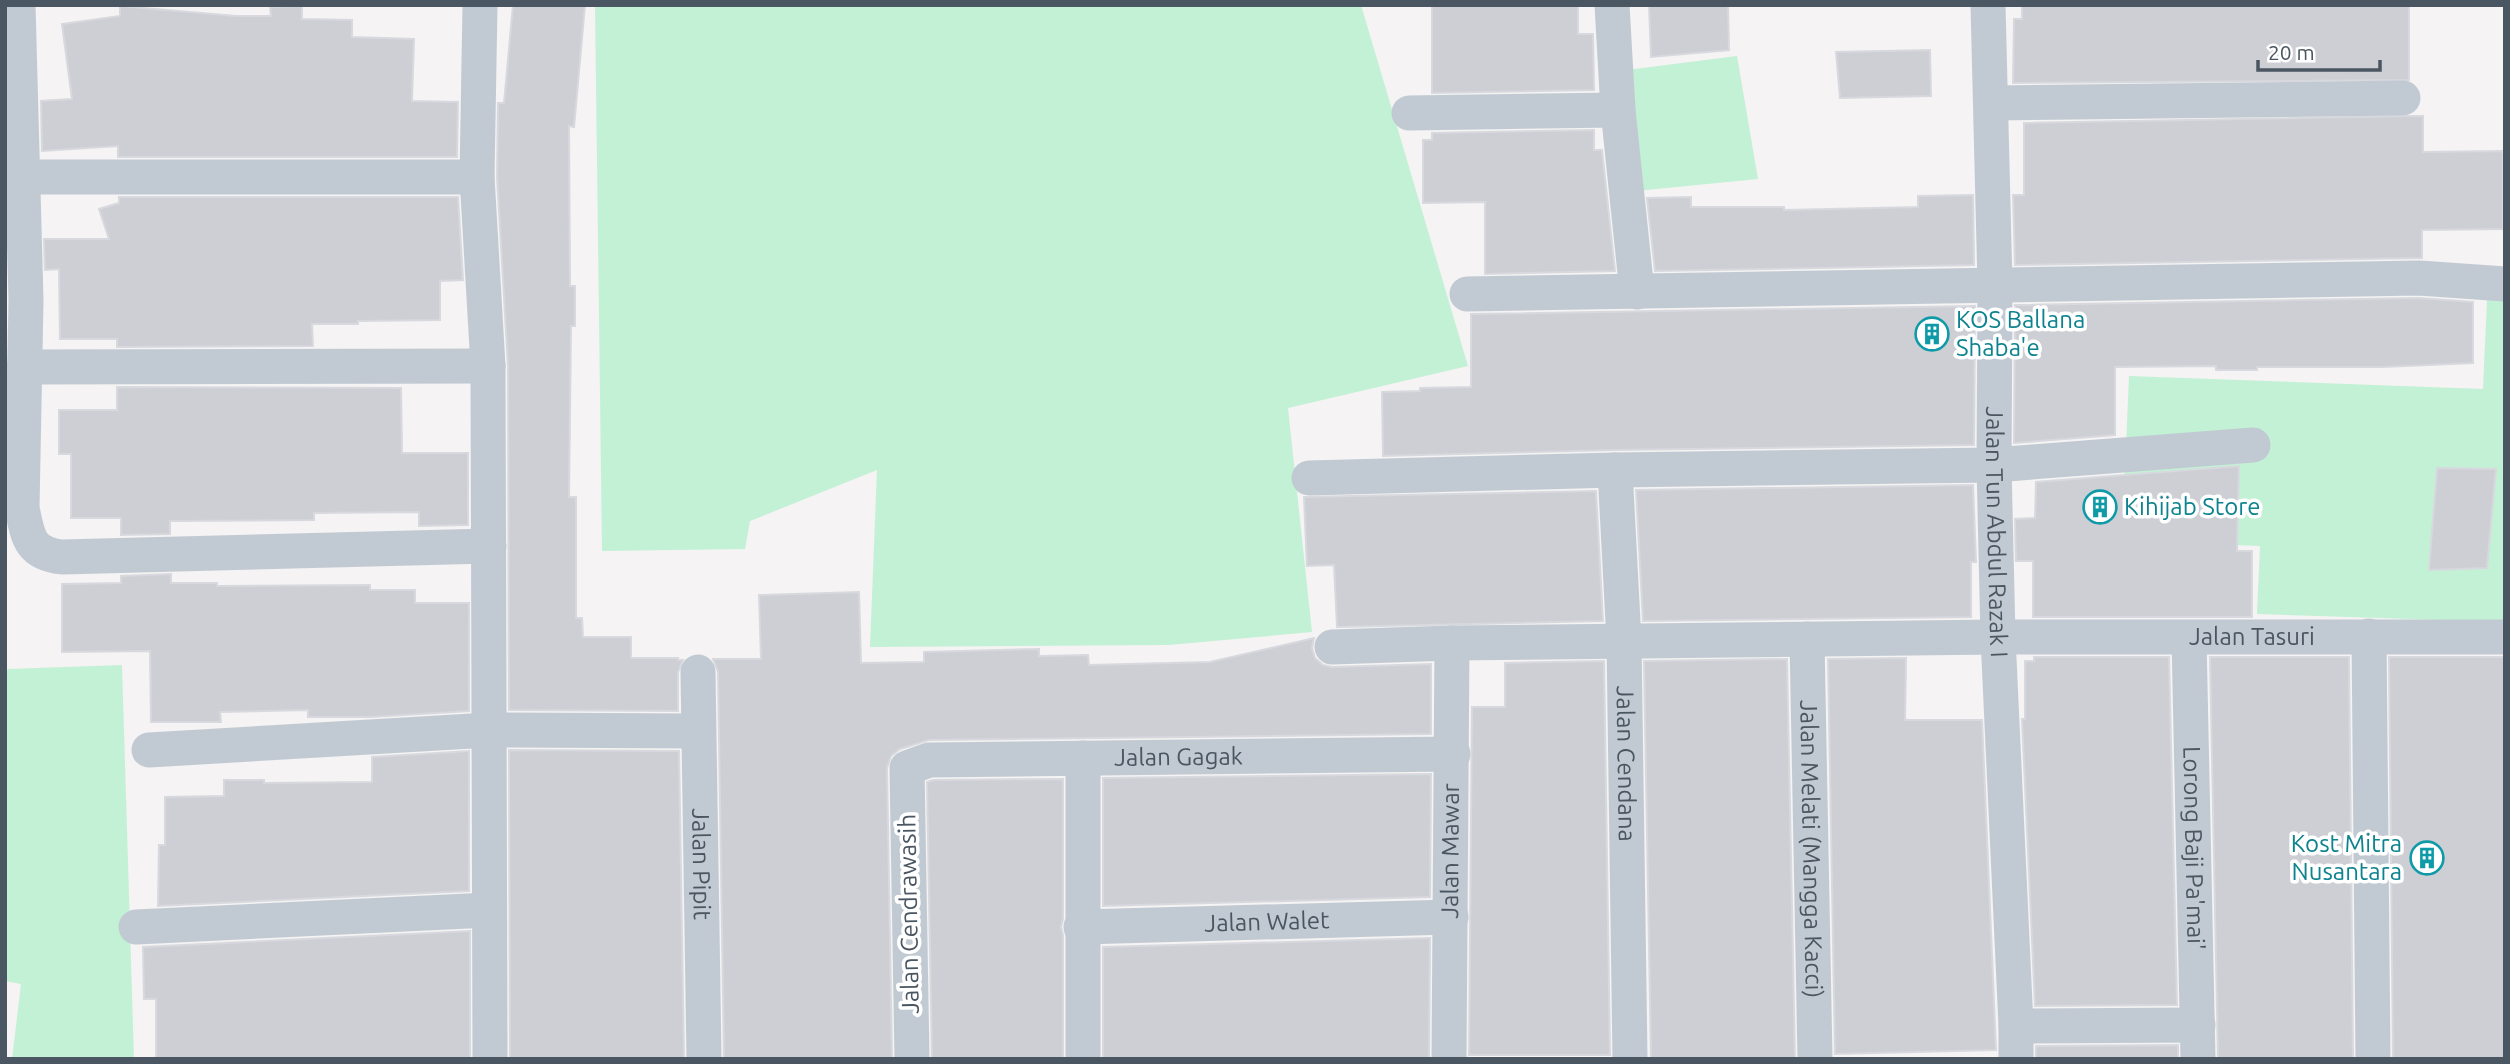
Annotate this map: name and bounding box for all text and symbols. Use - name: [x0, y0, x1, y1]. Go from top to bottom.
- scale bar: [2258, 28, 2380, 72]
- text: 20 m: [2268, 40, 2315, 64]
- place label: KOS Ballana Shaba'e: [1956, 306, 2085, 361]
- building icon: KOS Ballana Shaba'e: [1913, 315, 1951, 353]
- street label: Jalan Tun Abdul Razak I: [1981, 406, 2013, 658]
- building icon: Kihijab Store: [2081, 488, 2119, 526]
- place label: Kihijab Store: [2124, 493, 2261, 520]
- street label: Jalan Tasuri: [2189, 623, 2315, 650]
- street label: Jalan Cendana: [1612, 685, 1641, 842]
- street label: Jalan Melati (Mangga Kacci): [1795, 700, 1828, 998]
- street label: Jalan Gagak: [1114, 742, 1243, 771]
- street label: Lorong Baji Pa'mai': [2178, 746, 2210, 950]
- street label: Jalan Mawar: [1436, 783, 1464, 919]
- street label: Jalan Pipit: [687, 808, 716, 921]
- street label: Jalan Cendrawasih: [893, 814, 924, 1014]
- place label: Kost Mitra Nusantara: [2291, 830, 2402, 885]
- building icon: Kost Mitra Nusantara: [2408, 839, 2446, 877]
- street label: Jalan Walet: [1204, 906, 1330, 937]

